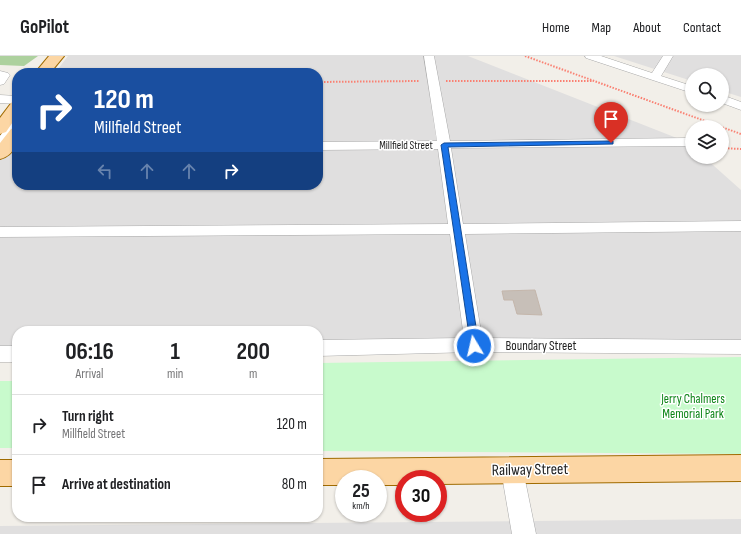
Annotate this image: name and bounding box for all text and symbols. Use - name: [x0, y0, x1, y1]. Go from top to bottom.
- text: GoPilot: [20, 16, 69, 39]
- text: Home: [542, 19, 570, 36]
- text: Map: [592, 19, 611, 36]
- text: About: [633, 19, 661, 36]
- text: Contact: [683, 19, 721, 36]
- map controls: [685, 68, 729, 164]
- button: search: [685, 68, 729, 112]
- text: 120 m: [94, 83, 154, 116]
- icon: right: [28, 84, 80, 136]
- pin: [594, 102, 628, 143]
- icon: arrive: [600, 108, 622, 130]
- text: Millfield Street: [94, 117, 182, 138]
- button: layers: [685, 120, 729, 164]
- street label: Millfield Street: [379, 139, 433, 152]
- icon: left: [94, 160, 116, 182]
- icon: ahead: [136, 160, 158, 182]
- icon: ahead: [178, 160, 200, 182]
- icon: right: [220, 160, 242, 182]
- position arrow: [453, 325, 495, 367]
- text: 06:16: [65, 337, 114, 366]
- text: 1: [171, 337, 180, 366]
- text: 200: [237, 337, 270, 366]
- street label: Boundary Street: [506, 338, 577, 354]
- text: Arrival: [76, 366, 104, 382]
- text: min: [167, 366, 183, 382]
- text: m: [249, 366, 257, 382]
- park label: Jerry Chalmers Memorial Park: [660, 391, 725, 422]
- text: Turn right: [62, 407, 114, 426]
- icon: right: [28, 414, 50, 436]
- text: 120 m: [277, 415, 307, 434]
- text: Millfield Street: [62, 426, 125, 442]
- street label: Railway Street: [492, 460, 569, 480]
- speed limit sign: 30: [395, 470, 447, 522]
- icon: arrive: [28, 474, 50, 496]
- text: Arrive at destination: [62, 475, 171, 494]
- text: 80 m: [282, 475, 307, 494]
- text: 25: [352, 479, 370, 503]
- text: km/h: [352, 500, 370, 512]

